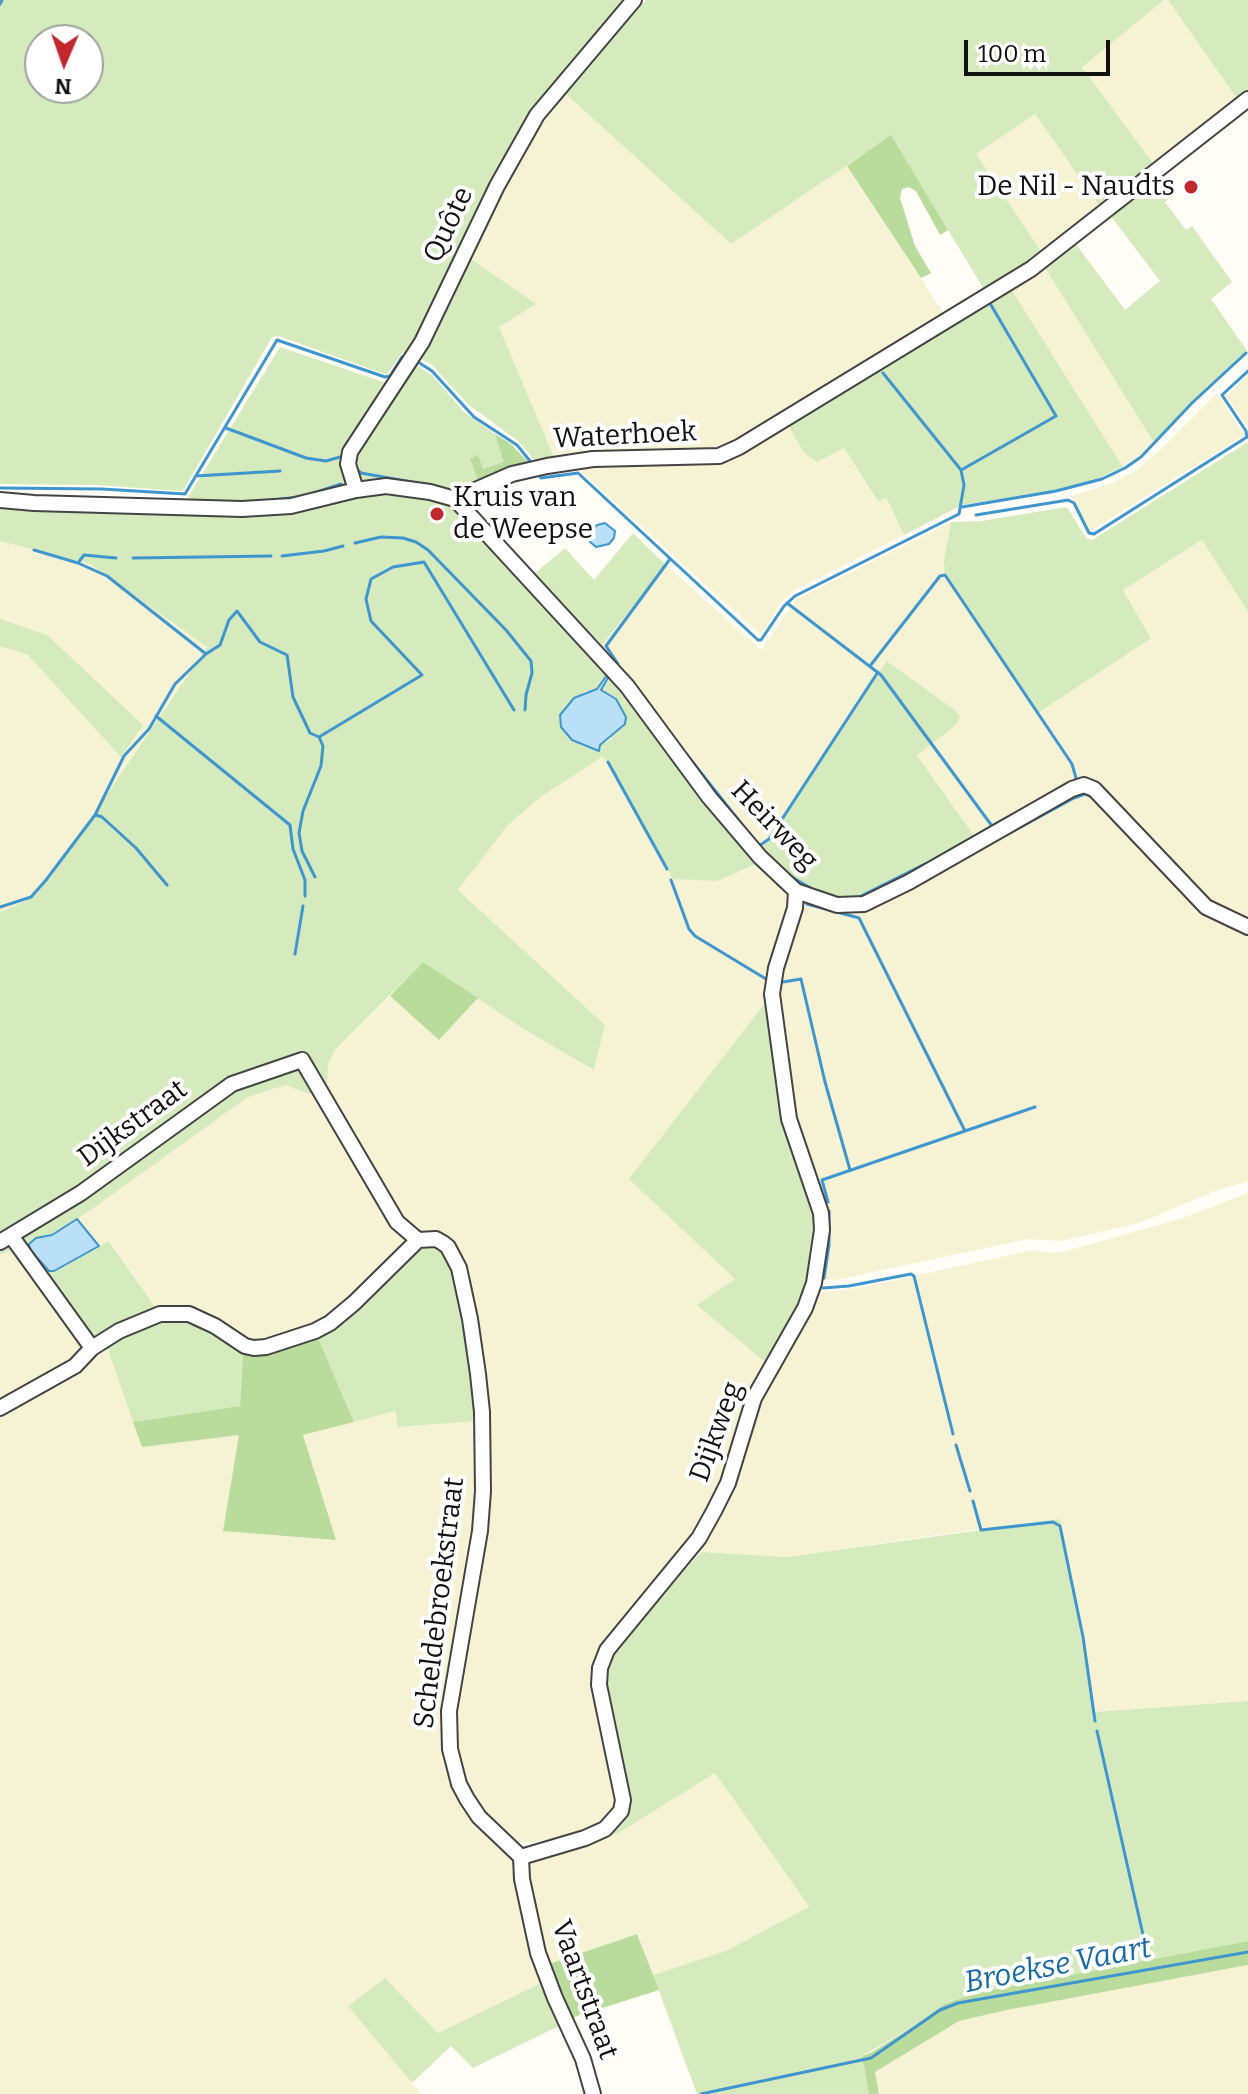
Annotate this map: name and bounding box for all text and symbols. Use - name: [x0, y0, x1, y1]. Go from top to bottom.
- north arrow: [24, 24, 104, 104]
- scale bar: [968, 24, 1114, 74]
- text: 100 m: [978, 40, 1046, 68]
- text: N: [54, 73, 72, 100]
- place label: De Nil - Naudts: [977, 170, 1175, 204]
- marker: De Nil - Naudts: [1182, 178, 1200, 196]
- street label: Quôte: [417, 182, 481, 268]
- street label: Waterhoek: [553, 415, 697, 457]
- place label: Kruis van de Weepse: [453, 481, 593, 547]
- marker: Kruis van de Weepse: [428, 505, 446, 523]
- street label: Heirweg: [723, 774, 825, 878]
- street label: Dijkstraat: [72, 1073, 194, 1175]
- street label: Dijkweg: [683, 1377, 751, 1487]
- street label: Scheldebroekstraat: [408, 1475, 472, 1731]
- street label: Vaartstraat: [543, 1916, 625, 2064]
- water label: Broekse Vaart: [962, 1930, 1154, 2002]

